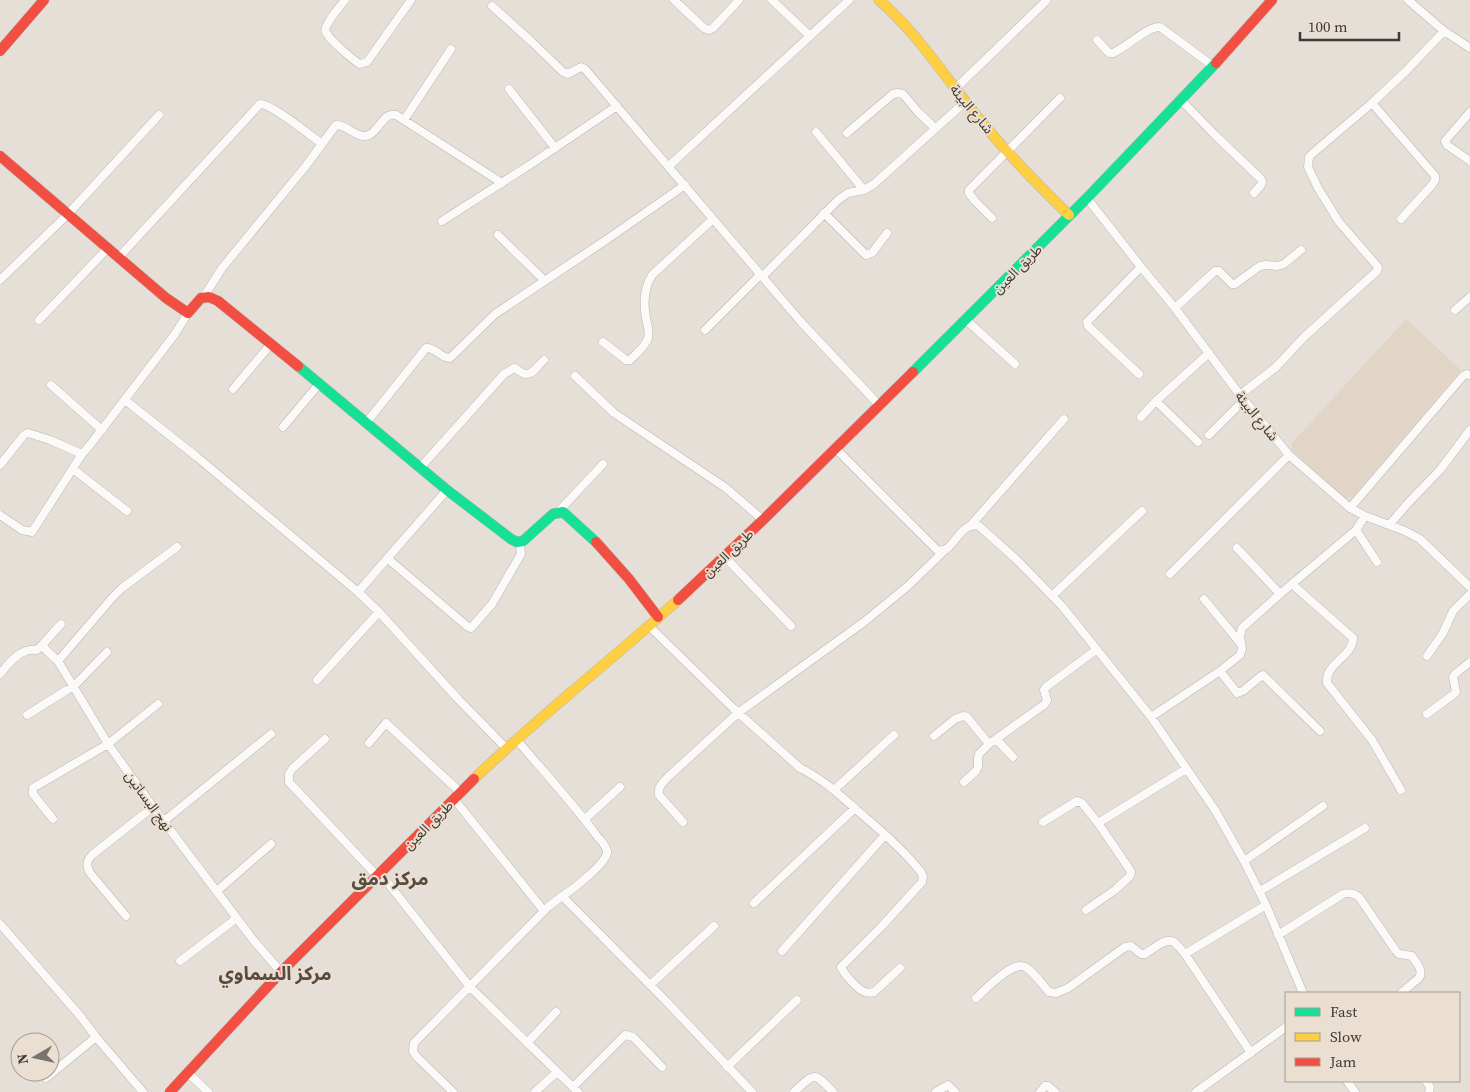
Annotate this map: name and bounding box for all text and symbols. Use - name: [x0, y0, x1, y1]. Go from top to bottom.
- scale bar: [1300, 10, 1399, 42]
- text: 100 m: [1308, 16, 1348, 37]
- street label: شارع البيئة: [945, 80, 999, 139]
- street label: طريق العين: [988, 240, 1046, 298]
- street label: شارع البيئة: [1230, 387, 1283, 446]
- street label: طريق العين: [698, 524, 758, 582]
- street label: نهج البساتين: [119, 767, 178, 836]
- street label: طريق العين: [399, 796, 457, 854]
- district label: مركز دمق: [351, 865, 429, 891]
- district label: مركز السماوي: [218, 960, 332, 988]
- legend: [1285, 992, 1460, 1082]
- text: Fast: [1330, 1001, 1357, 1022]
- text: Slow: [1330, 1026, 1362, 1047]
- north arrow: [10, 1032, 60, 1082]
- text: Jam: [1329, 1051, 1357, 1072]
- text: N: [11, 1052, 33, 1066]

